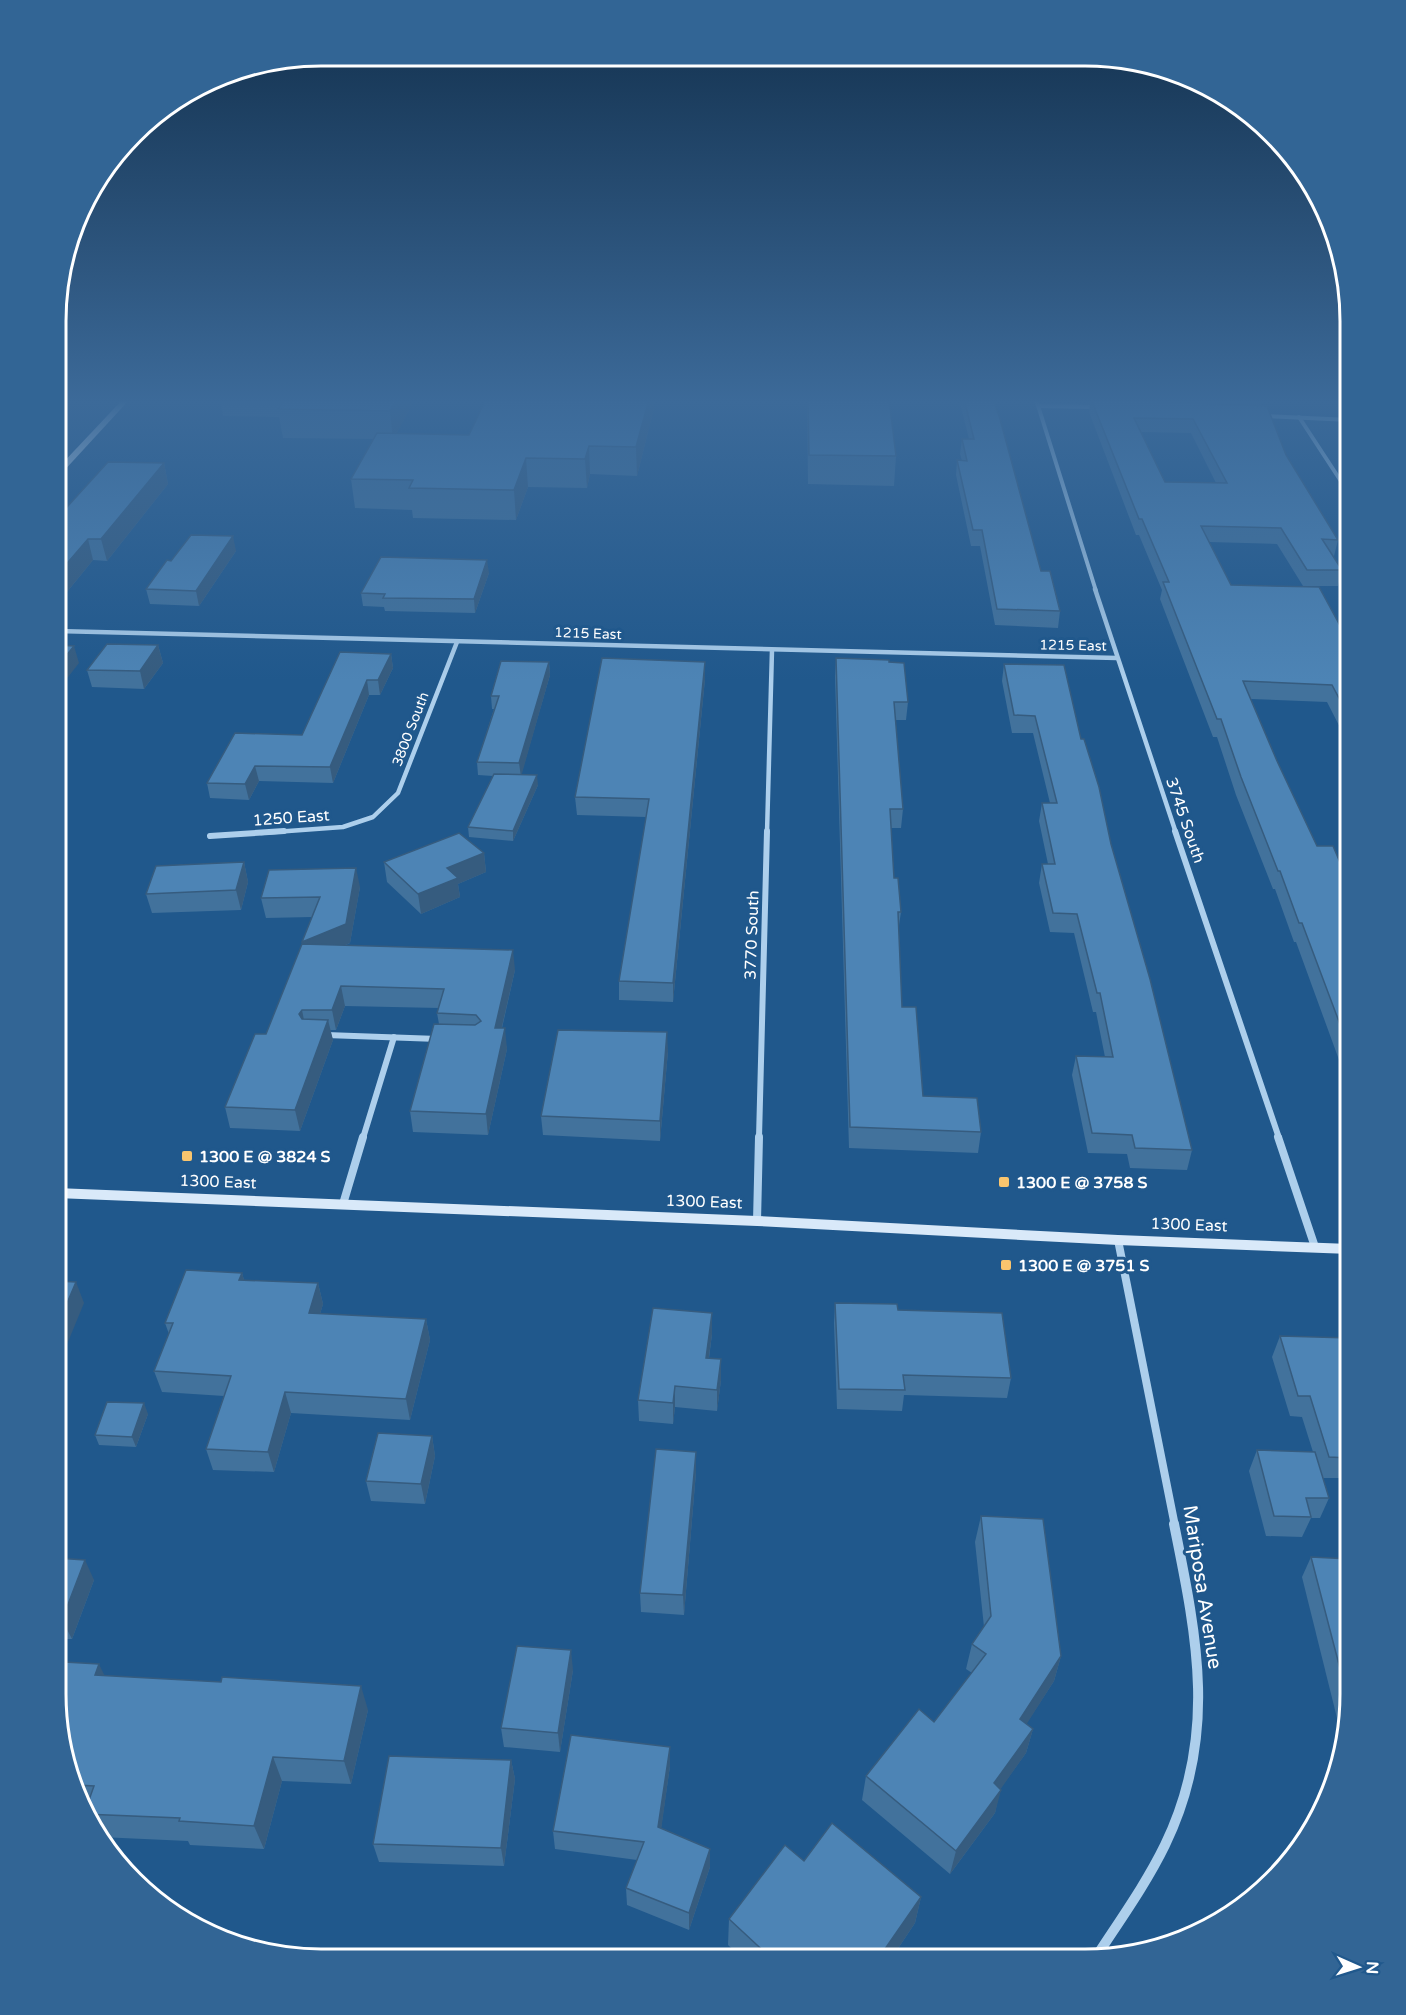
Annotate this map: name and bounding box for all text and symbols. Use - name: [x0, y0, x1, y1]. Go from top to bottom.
- street label: 1215 East: [554, 624, 623, 643]
- street label: 1215 East: [1039, 636, 1108, 655]
- street label: 3800 South: [388, 690, 432, 769]
- street label: 3745 South: [1161, 775, 1209, 866]
- street label: 1250 East: [252, 805, 330, 831]
- street label: 3770 South: [740, 890, 764, 980]
- place label: 1300 E @ 3824 S: [199, 1147, 331, 1167]
- marker: 1300 E @ 3824 S: [180, 1149, 194, 1163]
- street label: 1300 East: [179, 1171, 257, 1193]
- place label: 1300 E @ 3758 S: [1016, 1173, 1148, 1193]
- marker: 1300 E @ 3758 S: [997, 1175, 1011, 1189]
- street label: 1300 East: [665, 1191, 743, 1213]
- street label: 1300 East: [1150, 1214, 1228, 1236]
- place label: 1300 E @ 3751 S: [1018, 1256, 1150, 1276]
- marker: 1300 E @ 3751 S: [999, 1258, 1013, 1272]
- street label: Mariposa Avenue: [1177, 1503, 1227, 1671]
- north arrow: [1328, 1937, 1388, 1997]
- text: N: [1362, 1961, 1382, 1975]

